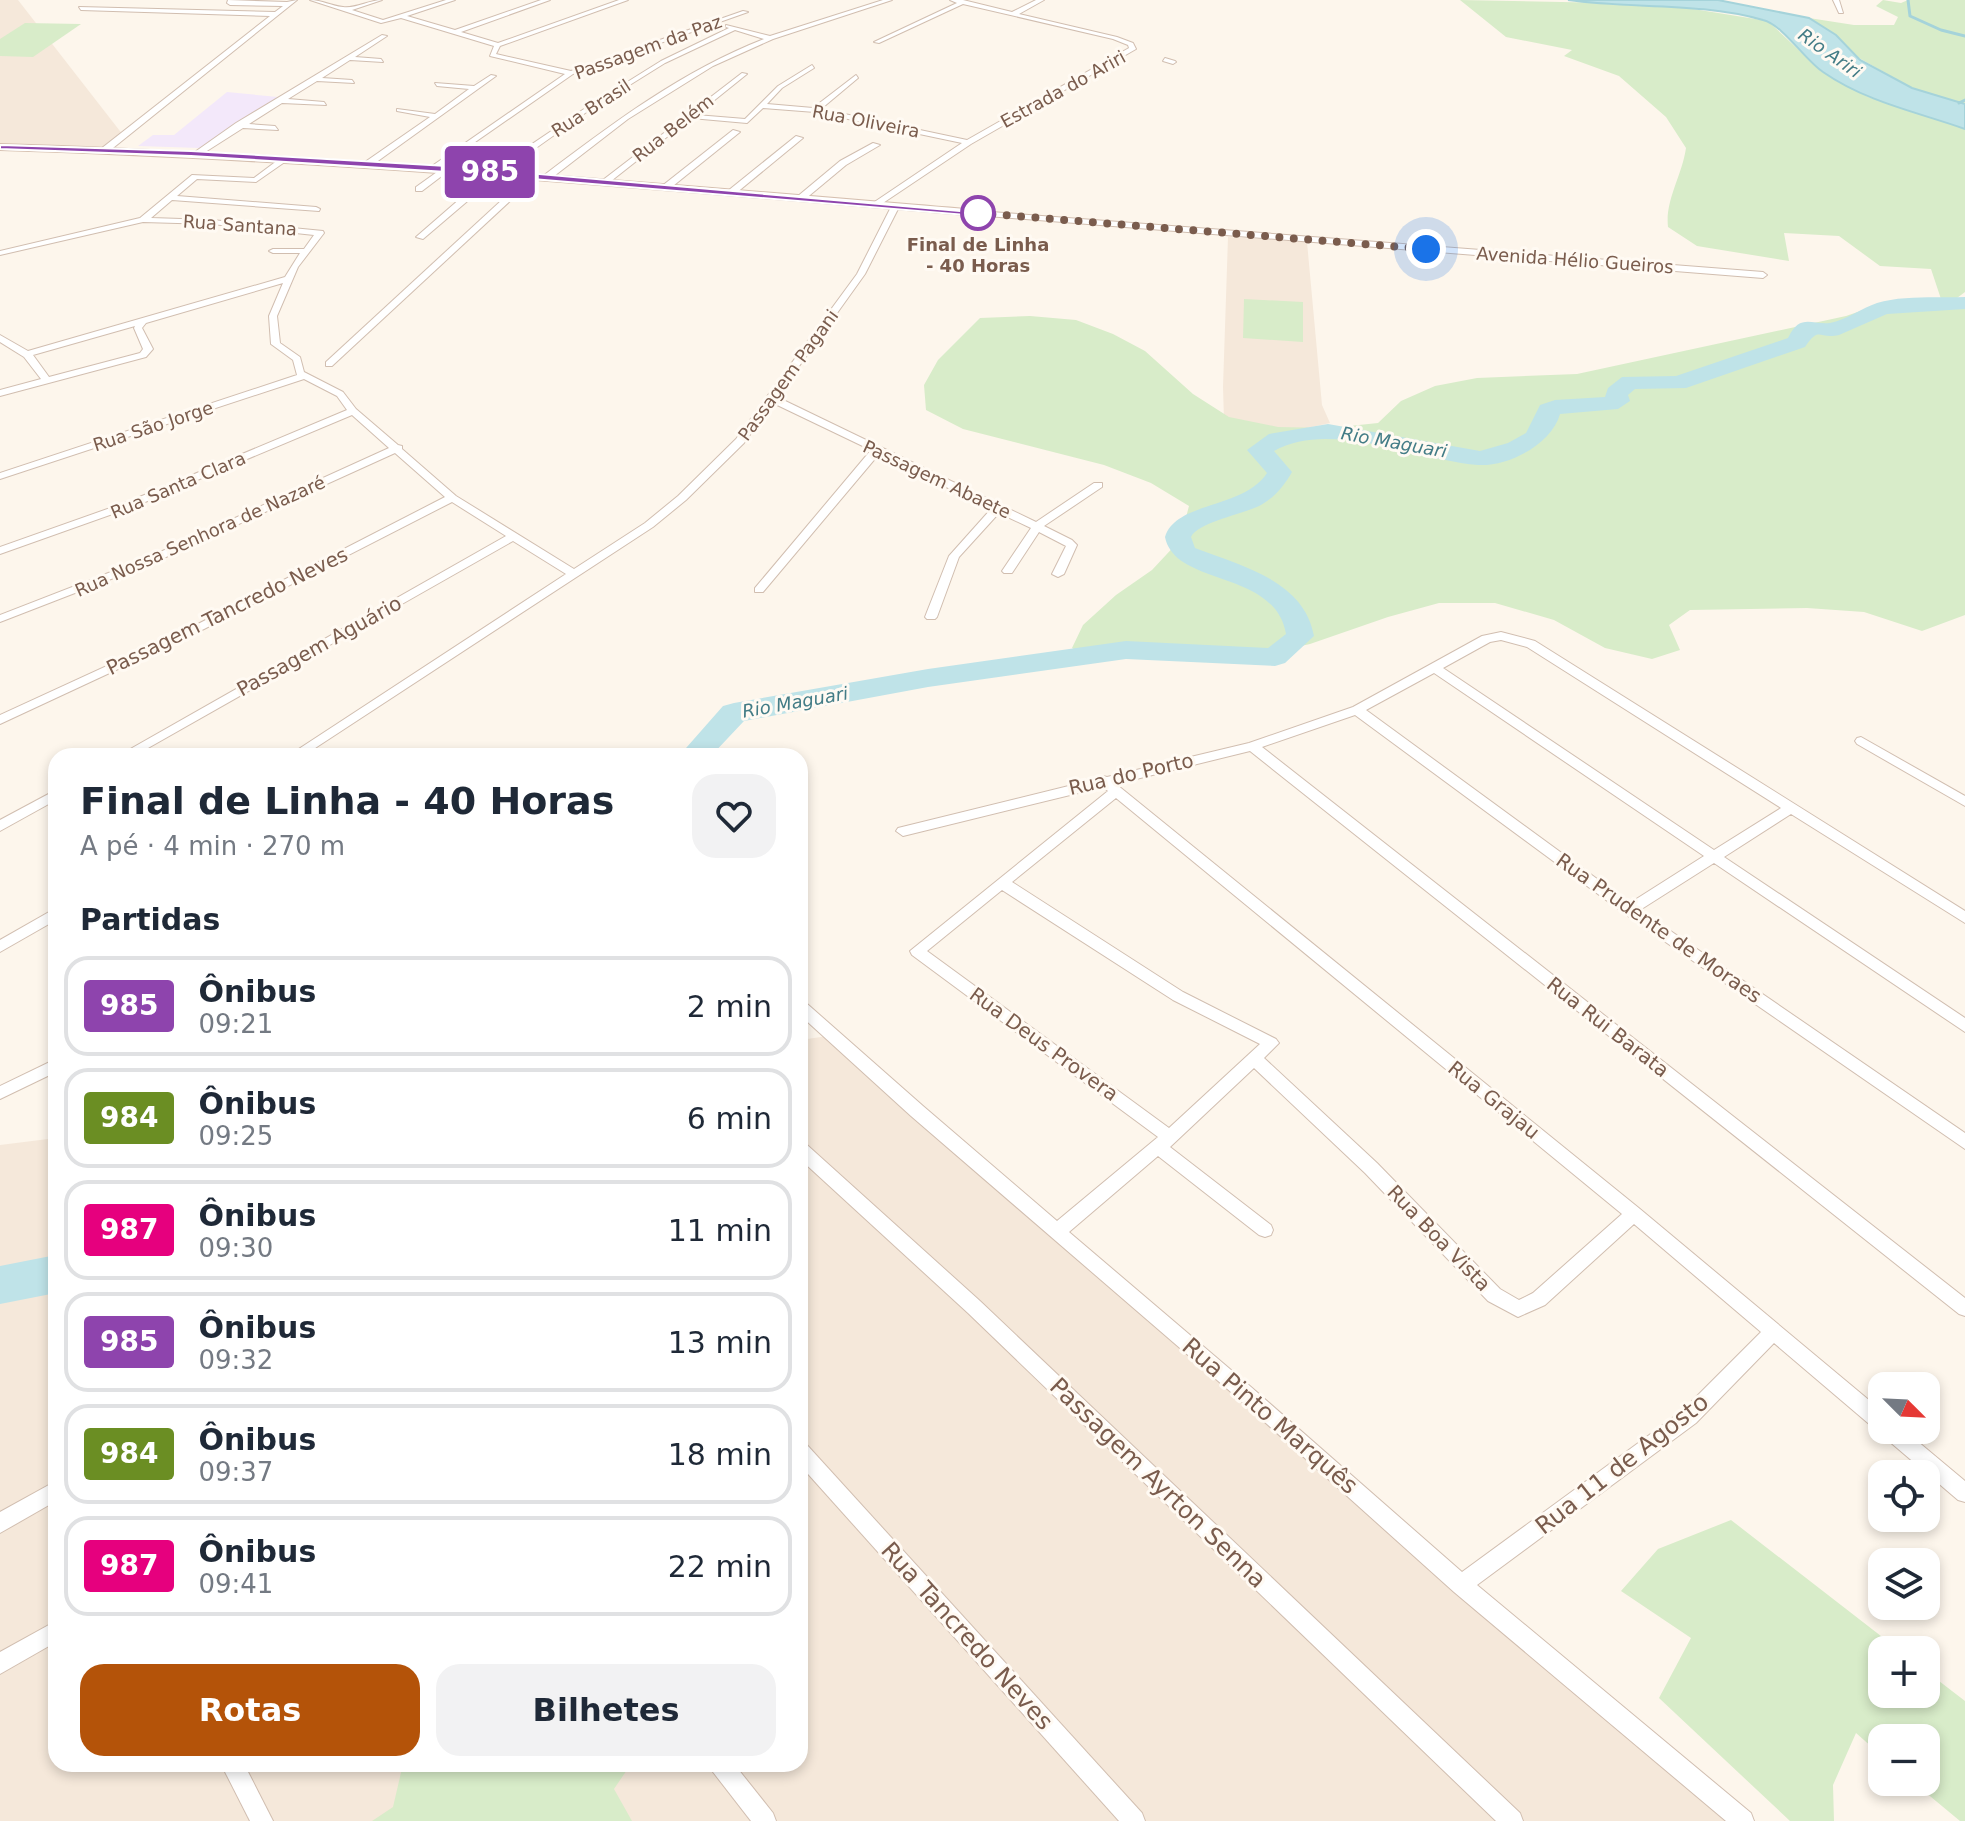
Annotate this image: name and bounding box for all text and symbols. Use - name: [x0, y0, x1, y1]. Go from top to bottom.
- street label: Passagem da Paz: [571, 11, 725, 83]
- water label: Rio Ariri: [1795, 24, 1865, 82]
- street label: Estrada do Ariri: [997, 46, 1129, 132]
- street label: Rua Brasil: [548, 75, 634, 141]
- street label: Rua Belém: [628, 90, 718, 166]
- street label: Rua Oliveira: [810, 100, 922, 142]
- line badge: 985: [444, 146, 536, 198]
- text: 985: [461, 155, 519, 188]
- marker: Final de Linha - 40 Horas: [961, 196, 995, 230]
- street label: Rua Santana: [182, 211, 298, 239]
- your location: [1406, 229, 1446, 269]
- place label: Final de Linha - 40 Horas: [907, 234, 1049, 276]
- street label: Avenida Hélio Gueiros: [1476, 243, 1674, 277]
- street label: Passagem Pagani: [733, 305, 843, 445]
- street label: Rua São Jorge: [90, 397, 216, 455]
- water label: Rio Maguari: [1339, 422, 1449, 462]
- street label: Passagem Abaete: [860, 436, 1014, 522]
- street label: Rua Santa Clara: [107, 447, 249, 523]
- street label: Rua Nossa Senhora de Nazaré: [72, 471, 328, 601]
- street label: Passagem Tancredo Neves: [102, 542, 352, 680]
- street label: Passagem Aguário: [232, 591, 406, 701]
- water label: Rio Maguari: [740, 682, 850, 722]
- street label: Rua do Porto: [1066, 748, 1196, 800]
- button: heart: [692, 774, 776, 858]
- text: Final de Linha - 40 Horas: [80, 779, 614, 823]
- text: A pé · 4 min · 270 m: [80, 831, 345, 861]
- street label: Rua Prudente de Moraes: [1552, 848, 1766, 1008]
- text: Partidas: [80, 902, 220, 937]
- street label: Rua Rui Barata: [1542, 972, 1674, 1082]
- text: Ônibus: [198, 974, 316, 1009]
- street label: Rua Deus Provera: [965, 982, 1123, 1106]
- text: 985: [100, 989, 158, 1022]
- text: 2 min: [687, 989, 772, 1024]
- text: 09:21: [198, 1009, 273, 1039]
- street label: Rua Grajau: [1443, 1056, 1545, 1144]
- text: Ônibus: [198, 1086, 316, 1121]
- text: 984: [100, 1101, 158, 1134]
- text: 6 min: [687, 1101, 772, 1136]
- text: 09:25: [198, 1121, 273, 1151]
- street label: Rua Boa Vista: [1382, 1180, 1496, 1296]
- text: Ônibus: [198, 1198, 316, 1233]
- text: 987: [100, 1213, 158, 1246]
- text: 11 min: [668, 1213, 772, 1248]
- text: 09:30: [198, 1233, 273, 1263]
- text: Ônibus: [198, 1310, 316, 1345]
- text: 985: [100, 1325, 158, 1358]
- text: 13 min: [668, 1325, 772, 1360]
- street label: Rua Pinto Marquês: [1177, 1332, 1363, 1500]
- text: 09:32: [198, 1345, 273, 1375]
- street label: Passagem Ayrton Senna: [1044, 1372, 1272, 1594]
- north arrow: [1868, 1372, 1940, 1444]
- map controls: [1868, 1372, 1940, 1796]
- street label: Rua 11 de Agosto: [1530, 1388, 1714, 1540]
- text: Ônibus: [198, 1422, 316, 1457]
- text: 984: [100, 1437, 158, 1470]
- text: 18 min: [668, 1437, 772, 1472]
- text: 09:37: [198, 1457, 273, 1487]
- button: locate: [1868, 1460, 1940, 1532]
- text: Ônibus: [198, 1534, 316, 1569]
- street label: Rua Tancredo Neves: [875, 1536, 1059, 1736]
- button: layers: [1868, 1548, 1940, 1620]
- text: 987: [100, 1549, 158, 1582]
- text: 22 min: [668, 1549, 772, 1584]
- text: 09:41: [198, 1569, 273, 1599]
- button: +: [1868, 1636, 1940, 1708]
- button: Rotas: [80, 1664, 420, 1756]
- button: Bilhetes: [436, 1664, 776, 1756]
- button: −: [1868, 1724, 1940, 1796]

